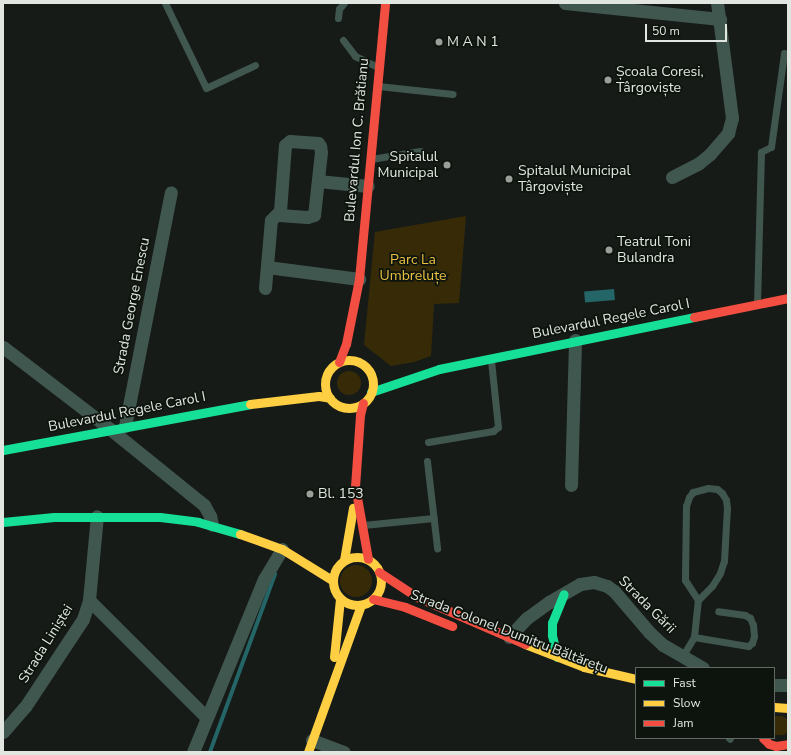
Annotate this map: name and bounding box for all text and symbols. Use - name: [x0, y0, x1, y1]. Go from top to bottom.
- scale bar: [647, 16, 729, 42]
- text: 50 m: [652, 23, 680, 39]
- place label: M A N 1: [447, 34, 499, 50]
- marker: M A N 1: [434, 37, 444, 47]
- street label: Bulevardul Ion C. Brătianu: [341, 57, 373, 223]
- place label: Școala Coresi, Târgoviște: [616, 64, 704, 96]
- marker: Școala Coresi, Târgoviște: [603, 75, 613, 85]
- place label: Spitalul Municipal: [378, 149, 438, 182]
- marker: Spitalul Municipal: [441, 159, 453, 171]
- place label: Spitalul Municipal Târgoviște: [518, 163, 631, 196]
- marker: Spitalul Municipal Târgoviște: [503, 173, 515, 185]
- place label: Teatrul Toni Bulandra: [617, 234, 691, 266]
- street label: Strada George Enescu: [110, 236, 154, 376]
- marker: Teatrul Toni Bulandra: [604, 245, 614, 255]
- park label: Parc La Umbreluțe: [380, 252, 446, 284]
- street label: Bulevardul Regele Carol I: [531, 295, 691, 343]
- street label: Bulevardul Regele Carol I: [47, 388, 207, 436]
- place label: Bl. 153: [318, 486, 364, 502]
- marker: Bl. 153: [305, 489, 315, 499]
- street label: Strada Gării: [615, 573, 679, 637]
- street label: Strada Colonel Dumitru Băltărețu: [408, 587, 610, 677]
- street label: Strada Liniștei: [15, 602, 77, 686]
- legend: [635, 667, 775, 739]
- text: Fast: [673, 675, 696, 691]
- text: Slow: [673, 695, 701, 711]
- text: Jam: [673, 715, 694, 731]

